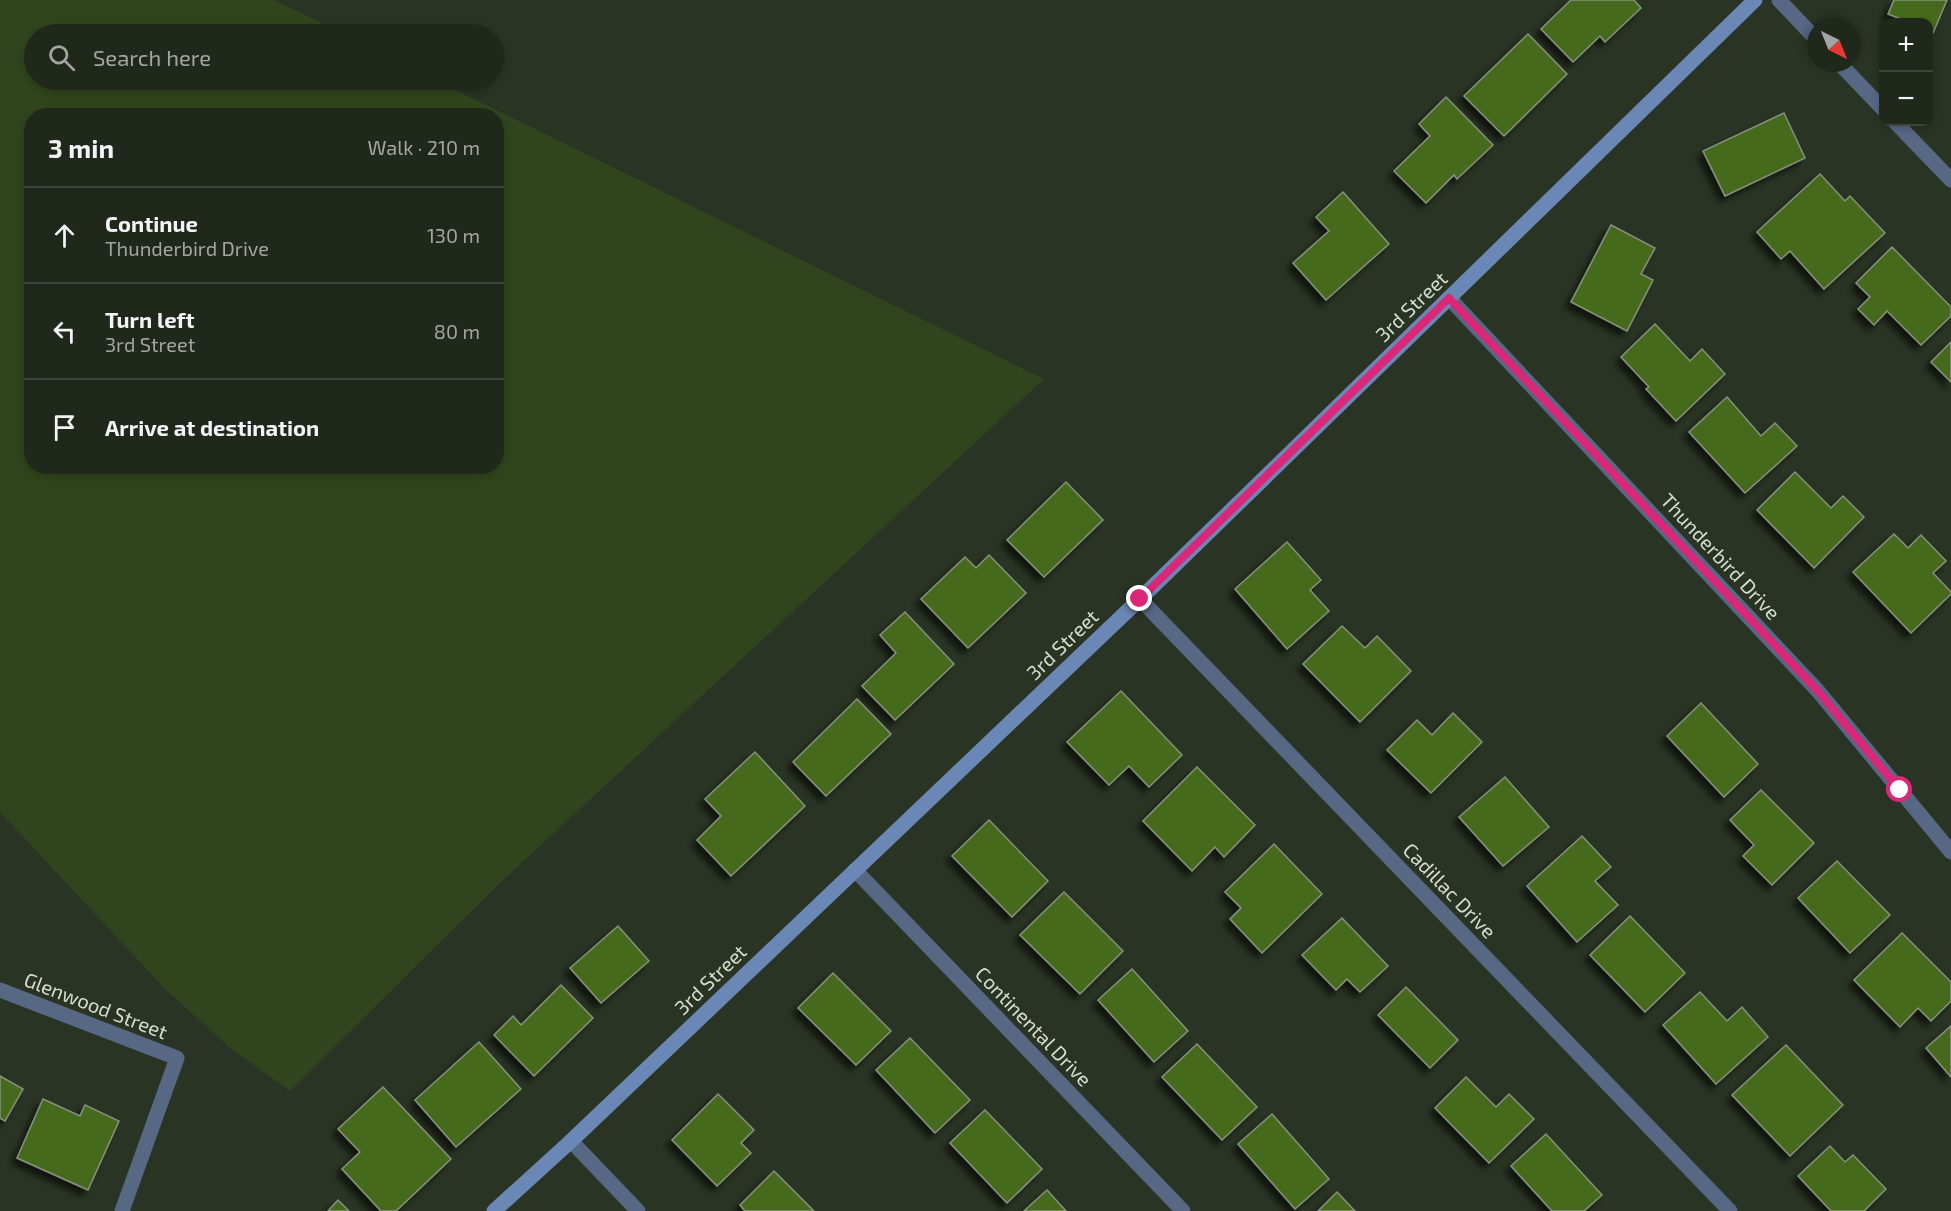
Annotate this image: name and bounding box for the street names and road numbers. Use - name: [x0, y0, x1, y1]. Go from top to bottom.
- street label: 3rd Street: [1370, 266, 1452, 346]
- street label: Thunderbird Drive: [1656, 488, 1786, 624]
- street label: 3rd Street: [1021, 604, 1103, 684]
- street label: Cadillac Drive: [1399, 837, 1501, 943]
- street label: 3rd Street: [669, 939, 751, 1019]
- street label: Continental Drive: [971, 961, 1097, 1091]
- street label: Glenwood Street: [21, 967, 171, 1043]

